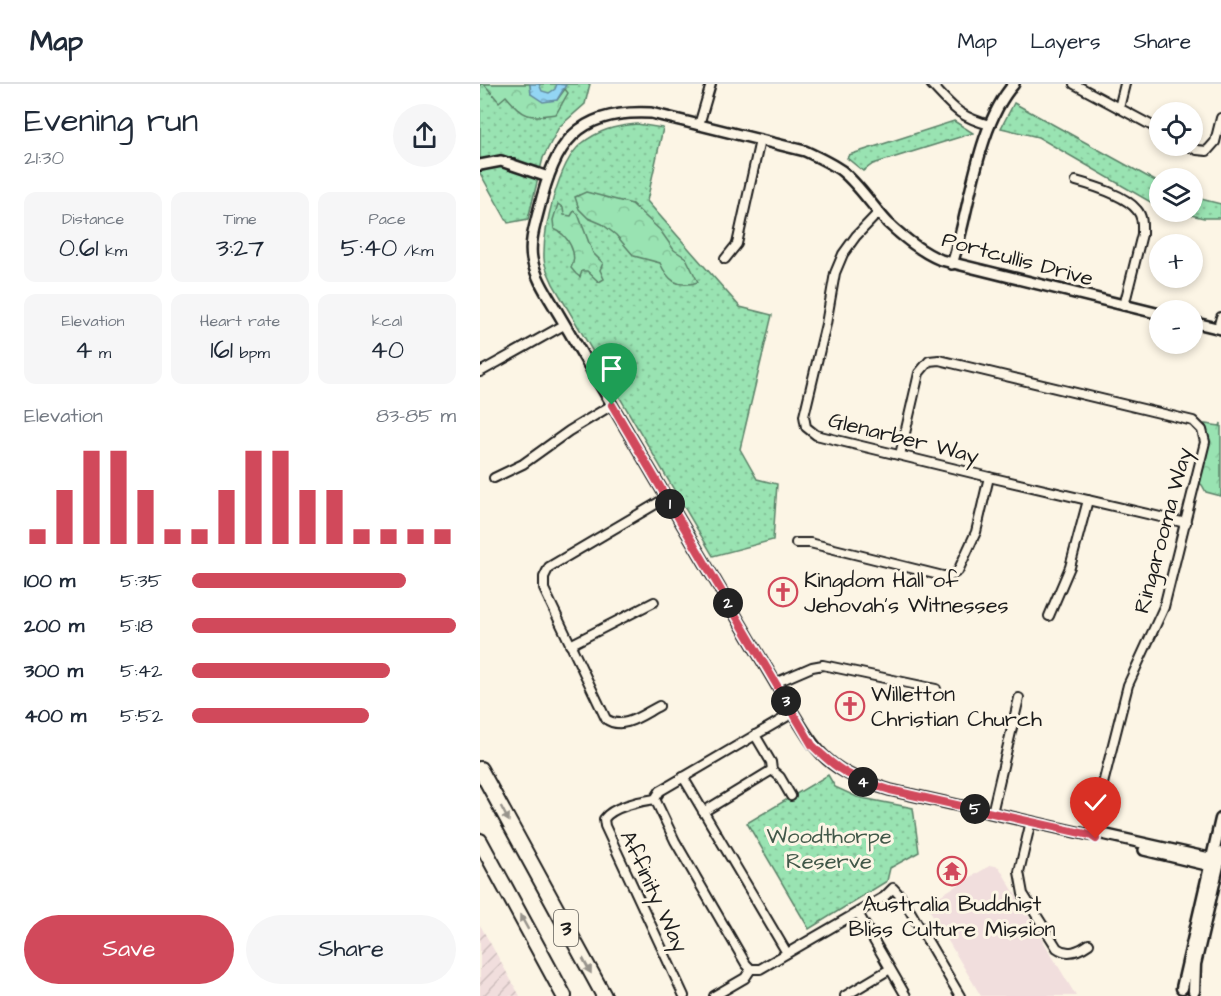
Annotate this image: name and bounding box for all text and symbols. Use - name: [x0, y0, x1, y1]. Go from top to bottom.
- text: Map: [30, 22, 83, 61]
- text: Map: [957, 27, 997, 56]
- text: Layers: [1030, 27, 1100, 56]
- text: Share: [1133, 27, 1191, 56]
- text: Evening run: [24, 98, 198, 144]
- map controls: [1149, 102, 1203, 354]
- button: locate: [1149, 102, 1203, 156]
- button: share: [393, 104, 456, 167]
- text: 21:30: [24, 144, 64, 172]
- button: layers: [1149, 168, 1203, 222]
- text: Distance: [62, 208, 124, 230]
- text: Time: [223, 208, 257, 230]
- text: Pace: [368, 208, 406, 230]
- street label: Portcullis Drive: [938, 224, 1097, 295]
- text: 0.61: [59, 230, 99, 266]
- text: 3:27: [216, 230, 264, 266]
- text: 5:40: [341, 230, 397, 266]
- button: +: [1149, 234, 1203, 288]
- text: km: [99, 240, 127, 262]
- text: /km: [397, 240, 433, 262]
- button: −: [1149, 300, 1203, 354]
- text: Elevation: [62, 310, 124, 332]
- text: Heart rate: [200, 310, 280, 332]
- text: kcal: [372, 310, 402, 332]
- text: 4: [75, 332, 92, 368]
- text: 161: [210, 332, 233, 368]
- text: 40: [370, 332, 404, 368]
- text: m: [92, 342, 111, 364]
- text: bpm: [233, 342, 270, 364]
- pin: [586, 343, 637, 405]
- icon: arrive: [595, 352, 628, 385]
- text: Elevation: [24, 402, 103, 430]
- text: 83–85 m: [376, 402, 456, 430]
- street label: Glenarber Way: [825, 405, 982, 473]
- street label: Ringarooma Way: [1126, 444, 1201, 617]
- pin: 1: [655, 489, 685, 519]
- text: 1: [669, 493, 671, 515]
- place label: Kingdom Hall of Jehovah's Witnesses: [804, 565, 1009, 621]
- text: 100 m: [24, 567, 75, 595]
- text: 5:35: [120, 567, 162, 595]
- church icon: Kingdom Hall of Jehovah's Witnesses: [767, 576, 799, 608]
- pin: 2: [713, 588, 743, 618]
- text: 2: [723, 592, 733, 614]
- text: 200 m: [24, 612, 84, 640]
- text: 5:18: [120, 612, 153, 640]
- text: 300 m: [24, 657, 83, 685]
- text: 5:42: [120, 657, 163, 685]
- place label: Willetton Christian Church: [871, 679, 1042, 735]
- pin: 3: [771, 686, 801, 716]
- text: 3: [782, 690, 790, 712]
- church icon: Willetton Christian Church: [834, 690, 866, 722]
- text: 400 m: [24, 702, 86, 730]
- text: 5:52: [120, 702, 163, 730]
- pin: 4: [848, 767, 878, 797]
- text: 4: [858, 771, 868, 793]
- pin: [1070, 777, 1121, 839]
- icon: check: [1079, 786, 1112, 819]
- pin: 5: [960, 794, 990, 824]
- text: 5: [969, 798, 981, 820]
- one-way arrow: [500, 806, 510, 823]
- park label: Woodthorpe Reserve: [766, 821, 892, 877]
- street label: Affinity Way: [611, 825, 696, 958]
- temple icon: Australia Buddhist Bliss Culture Mission: [936, 855, 968, 887]
- place label: Australia Buddhist Bliss Culture Mission: [849, 889, 1055, 945]
- road number: 3: [554, 910, 578, 946]
- one-way arrow: [519, 914, 529, 931]
- button: Save: [24, 915, 234, 984]
- button: Share: [246, 915, 456, 984]
- one-way arrow: [582, 958, 592, 975]

